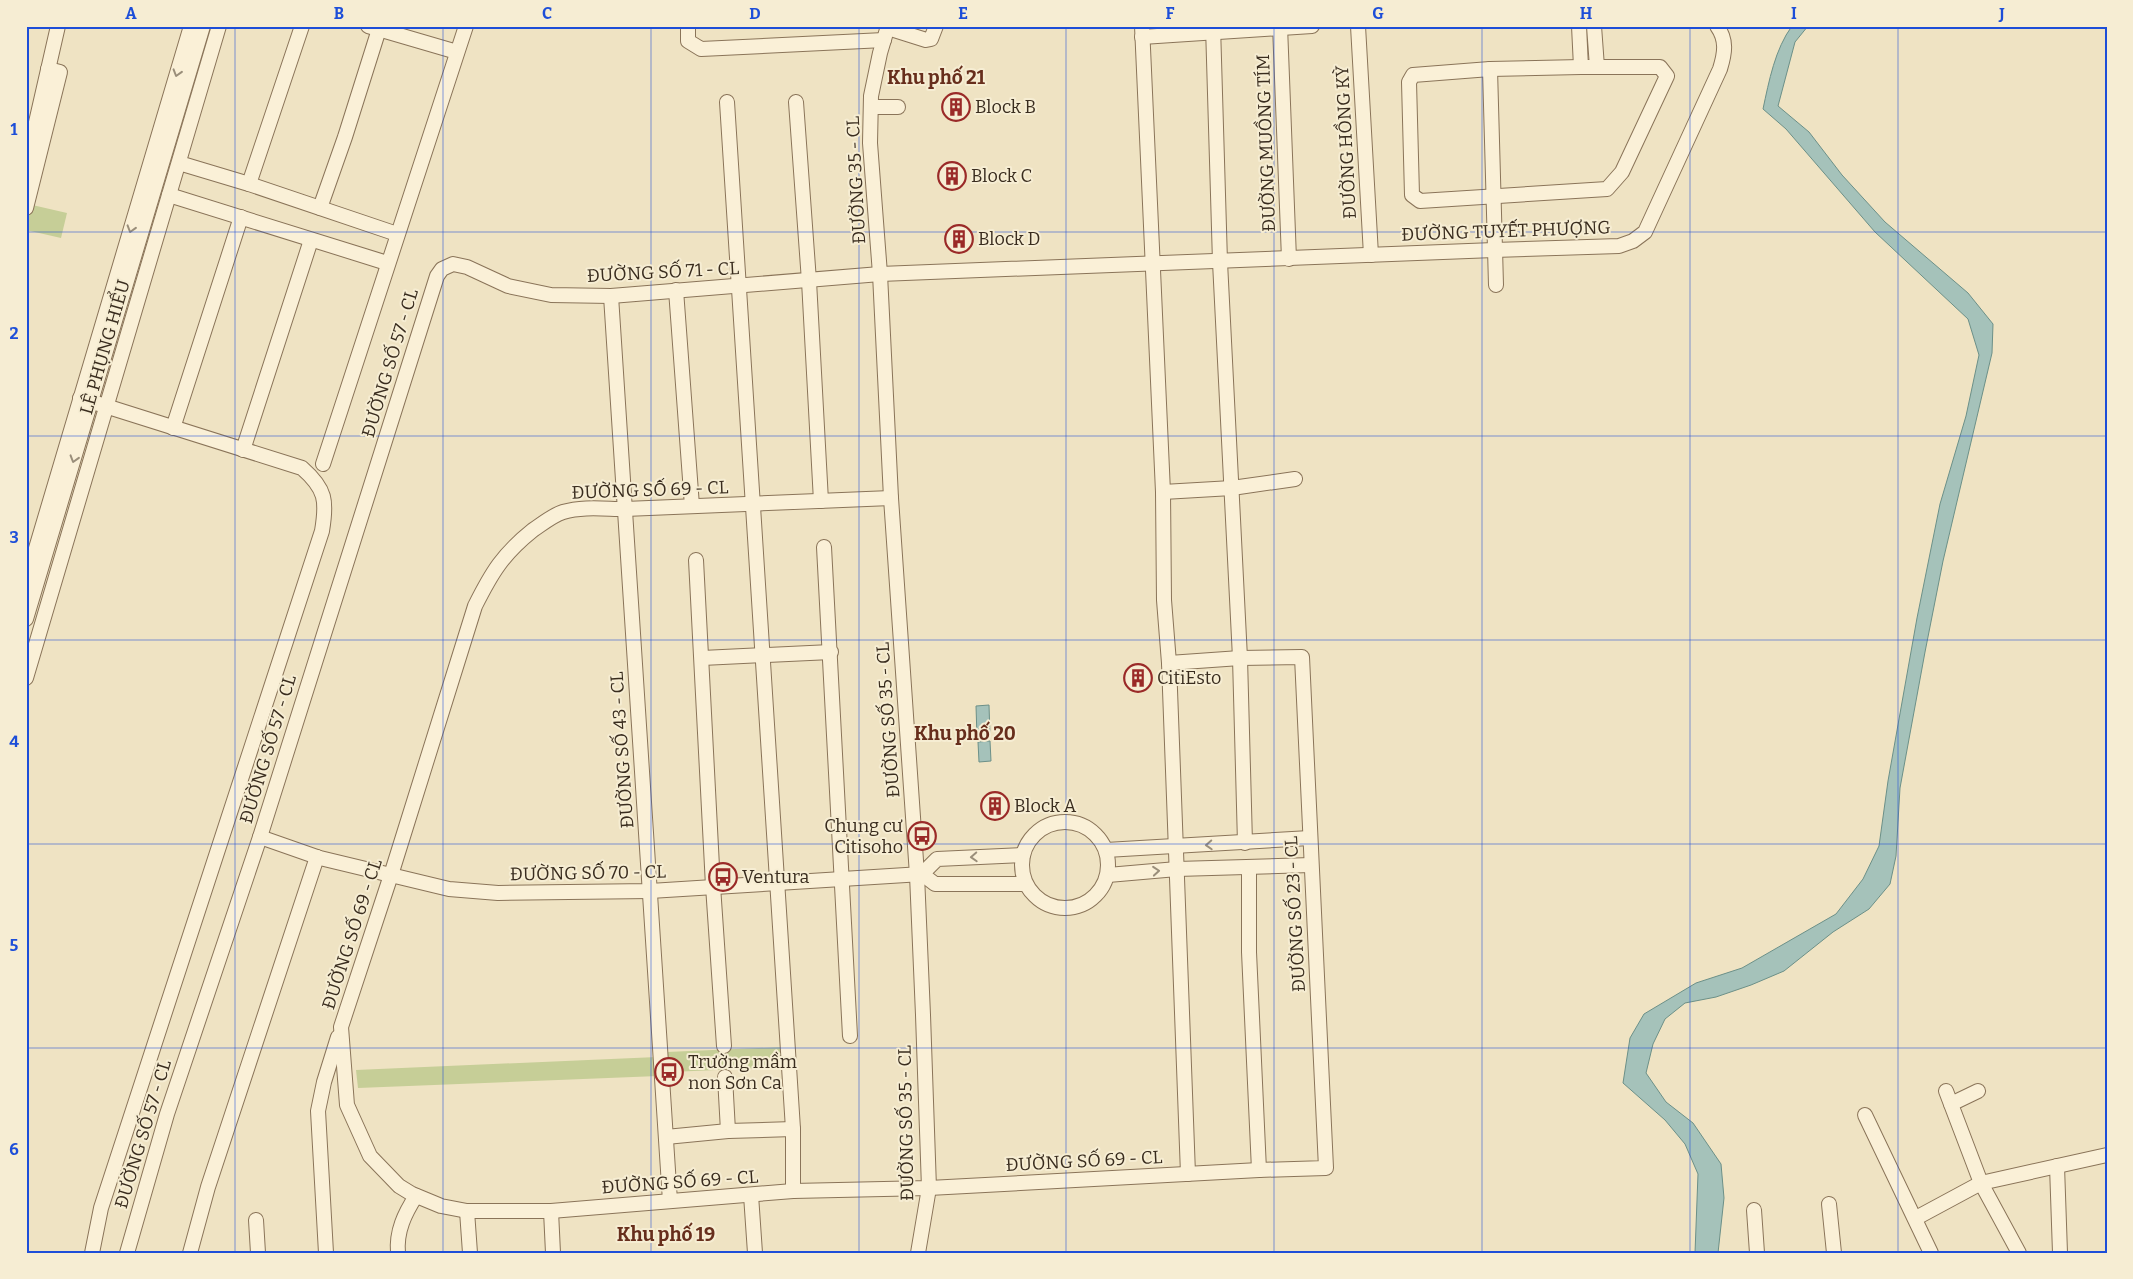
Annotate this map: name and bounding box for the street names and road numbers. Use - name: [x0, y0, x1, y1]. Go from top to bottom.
- street label: ĐƯỜNG MUỒNG TÍM: [1250, 54, 1280, 232]
- street label: ĐƯỜNG HỒNG KỲ: [1329, 64, 1361, 220]
- street label: ĐƯỜNG 35 - CL: [842, 115, 870, 244]
- street label: ĐƯỜNG TUYẾT PHƯỢNG: [1401, 214, 1611, 246]
- street label: ĐƯỜNG SỐ 71 - CL: [586, 255, 740, 287]
- street label: LÊ PHỤNG HIỂU: [73, 277, 135, 417]
- street label: ĐƯỜNG SỐ 57 - CL: [355, 285, 423, 440]
- street label: ĐƯỜNG SỐ 69 - CL: [571, 474, 729, 504]
- street label: ĐƯỜNG SỐ 35 - CL: [870, 641, 904, 799]
- street label: ĐƯỜNG SỐ 57 - CL: [233, 671, 301, 826]
- street label: ĐƯỜNG SỐ 43 - CL: [604, 671, 638, 829]
- street label: ĐƯỜNG SỐ 23 - CL: [1278, 835, 1310, 993]
- street label: ĐƯỜNG SỐ 69 - CL: [315, 855, 387, 1012]
- street label: ĐƯỜNG SỐ 70 - CL: [510, 859, 666, 885]
- street label: ĐƯỜNG SỐ 35 - CL: [892, 1045, 918, 1201]
- street label: ĐƯỜNG SỐ 57 - CL: [108, 1056, 176, 1211]
- street label: ĐƯỜNG SỐ 69 - CL: [1005, 1144, 1163, 1176]
- street label: ĐƯỜNG SỐ 69 - CL: [601, 1164, 759, 1198]

